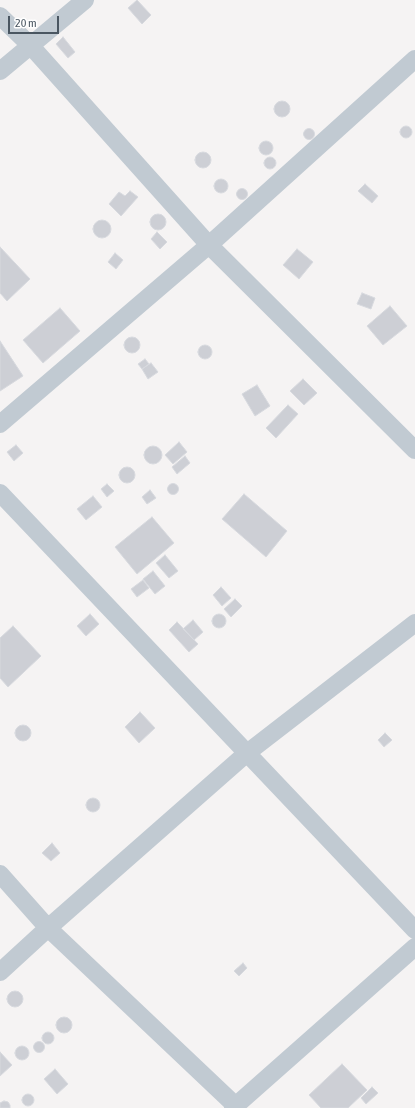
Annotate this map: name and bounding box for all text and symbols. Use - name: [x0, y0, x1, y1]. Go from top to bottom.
- scale bar: [10, 8, 61, 34]
- text: 20 m: [15, 16, 37, 30]

